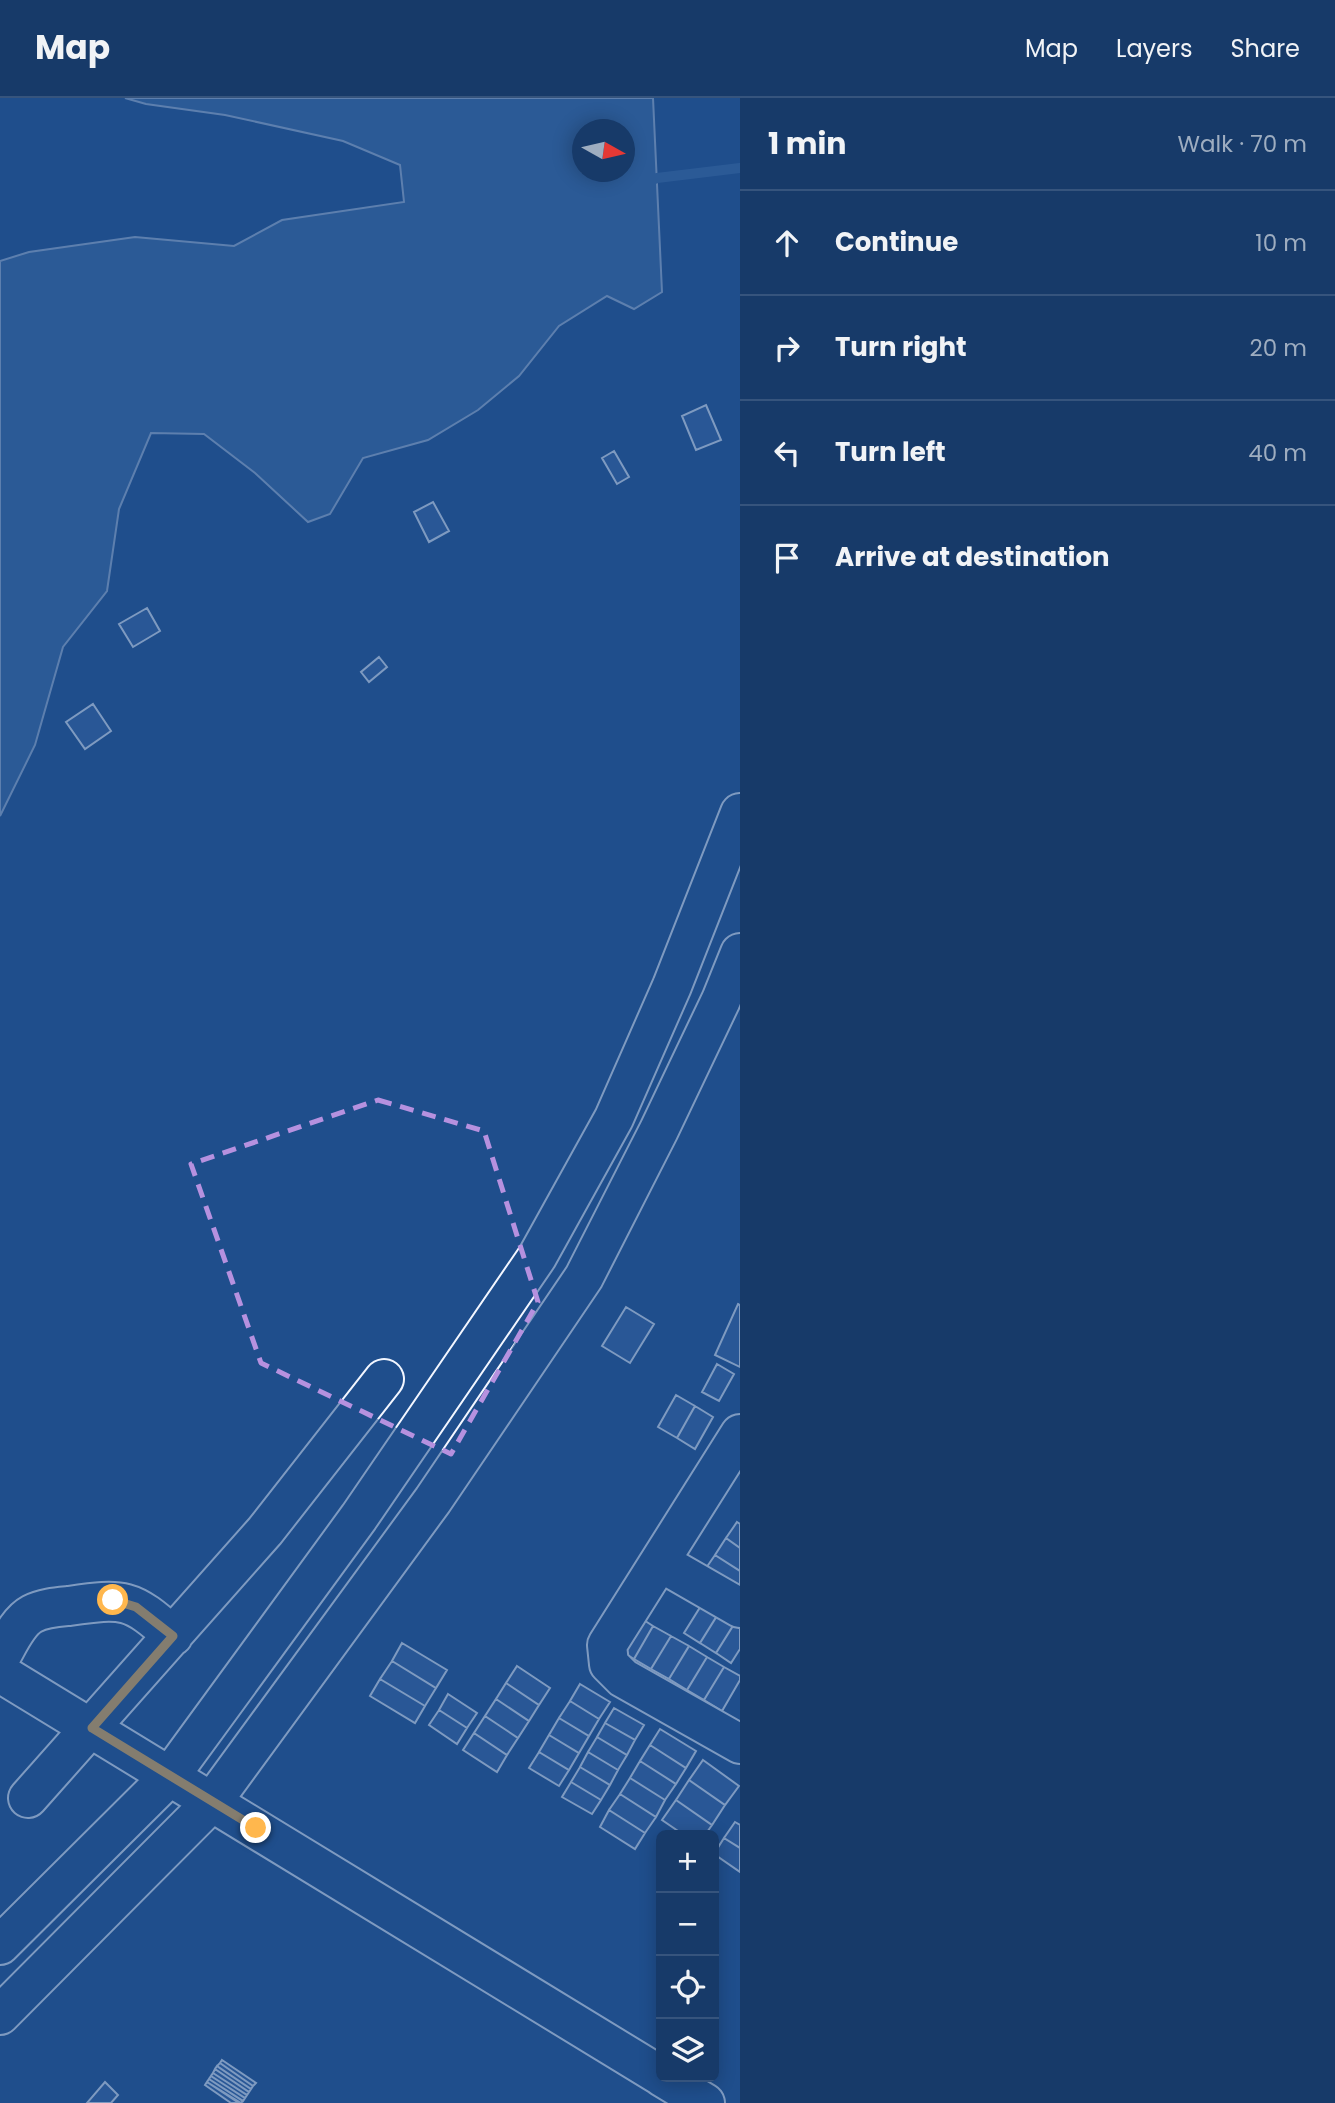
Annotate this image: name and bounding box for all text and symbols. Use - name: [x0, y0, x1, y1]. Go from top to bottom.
- text: Map: [35, 24, 110, 71]
- text: Map: [1025, 32, 1078, 65]
- text: Layers: [1116, 32, 1192, 65]
- text: Share: [1230, 32, 1300, 65]
- north arrow: [572, 119, 635, 182]
- text: 1 min: [768, 122, 846, 165]
- text: Walk · 70 m: [1178, 128, 1307, 160]
- icon: ahead: [768, 224, 806, 262]
- text: Continue: [835, 224, 958, 260]
- text: 10 m: [1255, 227, 1307, 259]
- icon: right: [768, 329, 806, 367]
- text: Turn right: [835, 329, 967, 365]
- text: 20 m: [1249, 332, 1307, 364]
- icon: left: [768, 434, 806, 472]
- text: Turn left: [835, 434, 946, 470]
- text: 40 m: [1248, 437, 1307, 469]
- icon: arrive: [768, 539, 806, 577]
- text: Arrive at destination: [835, 539, 1110, 575]
- route start: [97, 1584, 128, 1615]
- route end: [240, 1812, 271, 1843]
- map controls: [656, 1830, 719, 2082]
- button: +: [656, 1830, 719, 1893]
- button: −: [656, 1893, 719, 1956]
- button: locate: [656, 1956, 719, 2019]
- button: layers: [656, 2019, 719, 2082]

